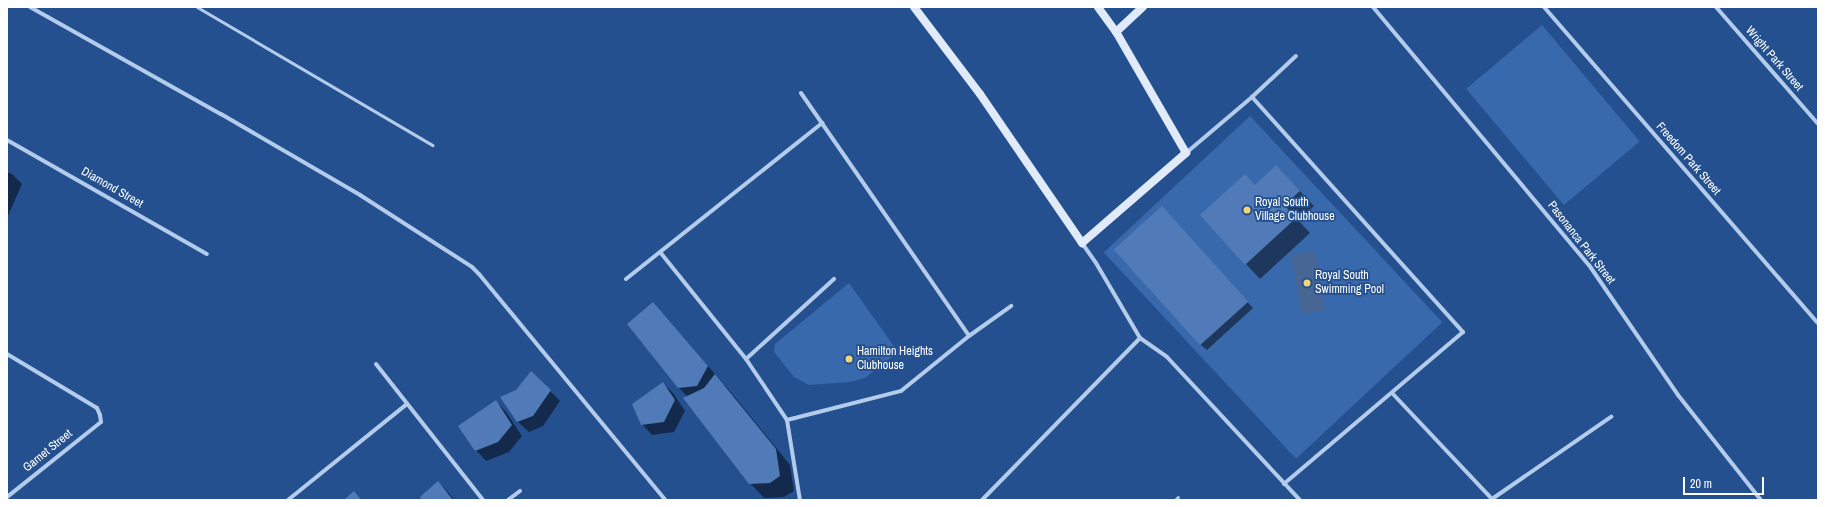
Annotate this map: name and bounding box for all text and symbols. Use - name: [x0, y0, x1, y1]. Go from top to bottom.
- street label: Wright Park Street: [1742, 24, 1806, 94]
- street label: Freedom Park Street: [1653, 120, 1723, 198]
- street label: Diamond Street: [79, 165, 145, 211]
- place label: Royal South Village Clubhouse: [1255, 196, 1335, 224]
- street label: Pasonanca Park Street: [1544, 199, 1618, 287]
- marker: Royal South Village Clubhouse: [1242, 205, 1252, 215]
- place label: Royal South Swimming Pool: [1315, 269, 1384, 297]
- marker: Royal South Swimming Pool: [1302, 278, 1312, 288]
- place label: Hamilton Heights Clubhouse: [857, 345, 933, 373]
- marker: Hamilton Heights Clubhouse: [844, 354, 854, 364]
- street label: Garnet Street: [21, 427, 75, 475]
- scale bar: [1685, 469, 1766, 495]
- text: 20 m: [1690, 476, 1712, 492]

